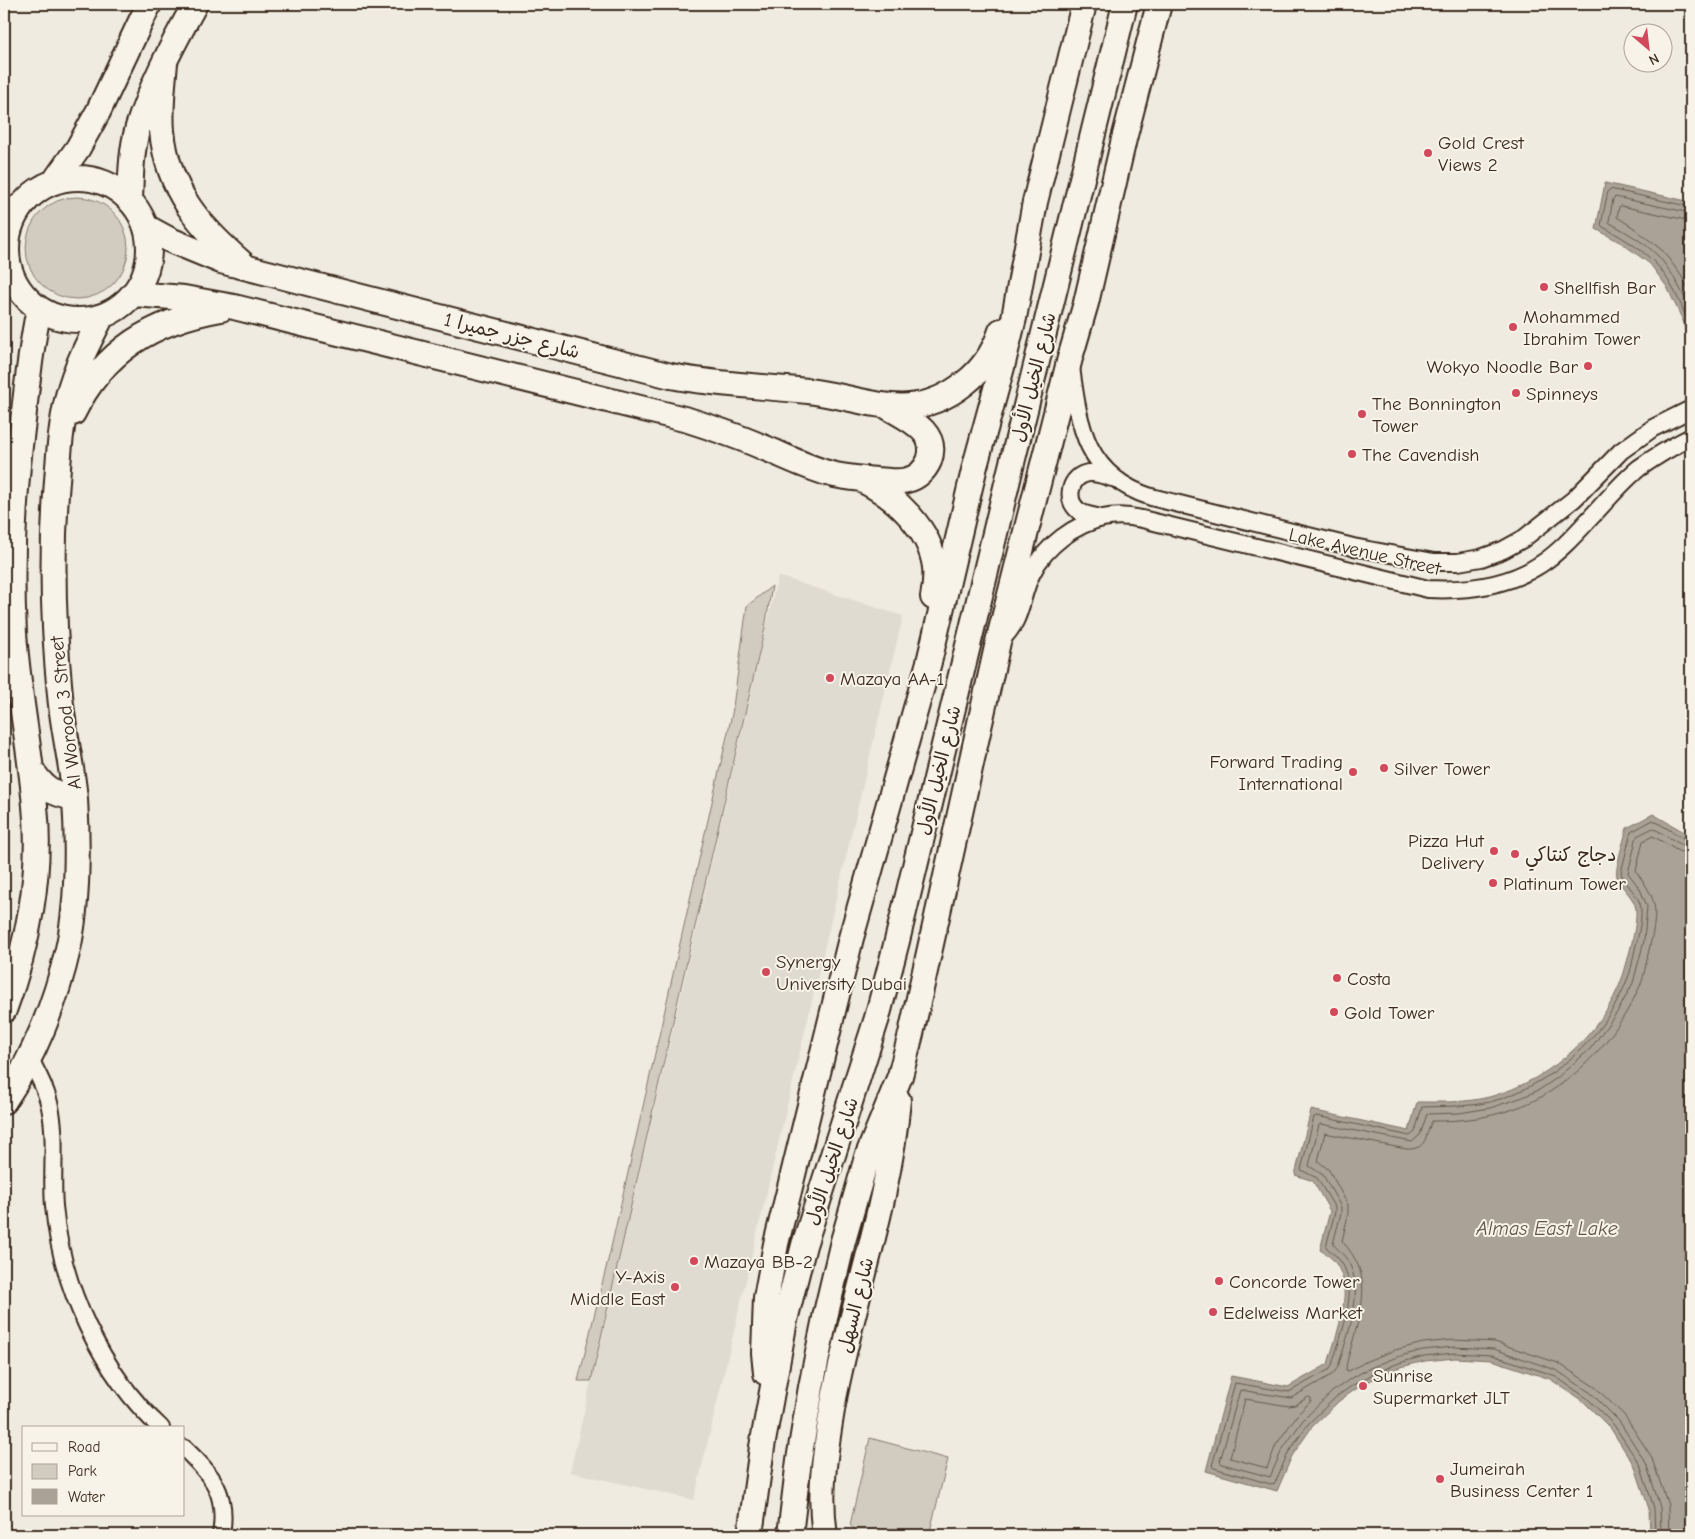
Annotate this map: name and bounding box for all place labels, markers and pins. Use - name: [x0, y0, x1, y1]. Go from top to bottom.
- place label: Gold Crest Views 2: [1438, 132, 1525, 176]
- marker: Gold Crest Views 2: [1422, 147, 1434, 159]
- place label: Shellfish Bar: [1554, 277, 1656, 299]
- marker: Shellfish Bar: [1538, 281, 1550, 293]
- place label: Mohammed Ibrahim Tower: [1523, 306, 1641, 350]
- marker: Mohammed Ibrahim Tower: [1507, 321, 1519, 333]
- place label: Wokyo Noodle Bar: [1427, 356, 1578, 378]
- marker: Wokyo Noodle Bar: [1582, 360, 1594, 372]
- place label: Spinneys: [1526, 383, 1598, 405]
- marker: Spinneys: [1510, 387, 1522, 399]
- place label: The Bonnington Tower: [1372, 393, 1501, 437]
- marker: The Bonnington Tower: [1356, 408, 1368, 420]
- place label: The Cavendish: [1362, 444, 1480, 466]
- marker: The Cavendish: [1346, 448, 1358, 460]
- place label: Mazaya AA-1: [840, 668, 944, 690]
- marker: Mazaya AA-1: [824, 672, 836, 684]
- place label: Forward Trading International: [1209, 751, 1343, 795]
- place label: Silver Tower: [1394, 758, 1491, 780]
- marker: Silver Tower: [1378, 762, 1390, 774]
- marker: Forward Trading International: [1347, 766, 1359, 778]
- place label: Pizza Hut Delivery: [1408, 830, 1485, 874]
- place label: دجاج كنتاكي: [1525, 844, 1616, 871]
- marker: Pizza Hut Delivery: [1488, 845, 1500, 857]
- marker: دجاج كنتاكي: [1509, 848, 1521, 860]
- place label: Platinum Tower: [1503, 873, 1626, 895]
- marker: Platinum Tower: [1487, 877, 1499, 889]
- place label: Synergy University Dubai: [776, 951, 907, 995]
- marker: Synergy University Dubai: [760, 966, 772, 978]
- place label: Costa: [1347, 968, 1391, 990]
- marker: Costa: [1331, 972, 1343, 984]
- place label: Gold Tower: [1344, 1002, 1435, 1024]
- marker: Gold Tower: [1328, 1006, 1340, 1018]
- place label: Mazaya BB-2: [704, 1251, 813, 1273]
- marker: Mazaya BB-2: [688, 1255, 700, 1267]
- place label: Y-Axis Middle East: [570, 1266, 666, 1310]
- place label: Concorde Tower: [1229, 1271, 1360, 1293]
- marker: Concorde Tower: [1213, 1275, 1225, 1287]
- marker: Y-Axis Middle East: [669, 1281, 681, 1293]
- place label: Edelweiss Market: [1223, 1302, 1363, 1324]
- marker: Edelweiss Market: [1207, 1306, 1219, 1318]
- place label: Sunrise Supermarket JLT: [1373, 1365, 1510, 1409]
- marker: Sunrise Supermarket JLT: [1357, 1380, 1369, 1392]
- place label: Jumeirah Business Center 1: [1450, 1458, 1593, 1502]
- marker: Jumeirah Business Center 1: [1434, 1473, 1446, 1485]

